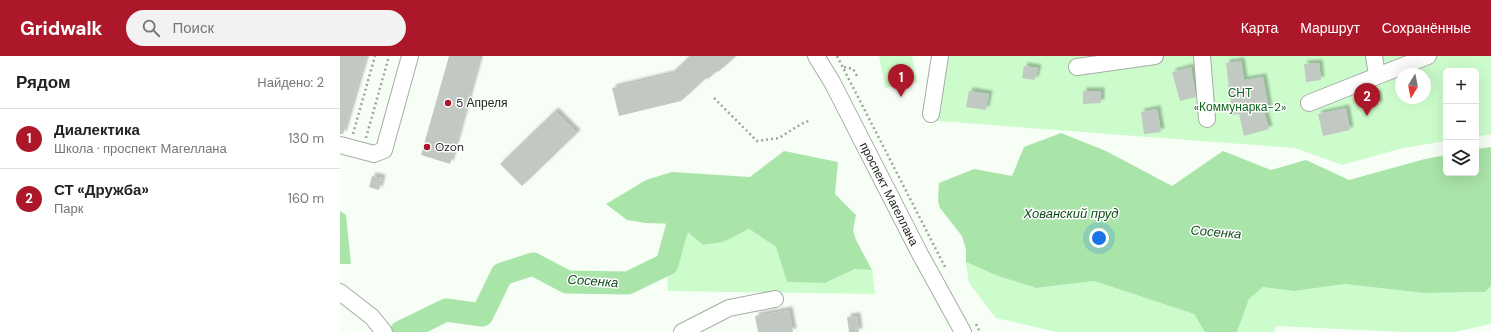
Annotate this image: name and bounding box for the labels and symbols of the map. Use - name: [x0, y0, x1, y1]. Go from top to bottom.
- pin: 1: [888, 64, 914, 97]
- north arrow: [1395, 68, 1431, 104]
- pin: 2: [1354, 83, 1380, 116]
- park label: СНТ «Коммунарка-2»: [1194, 85, 1286, 115]
- place label: 5 Апреля: [456, 95, 507, 111]
- marker: 5 Апреля: [443, 98, 453, 108]
- place label: Ozon: [435, 139, 464, 155]
- street label: проспект Магеллана: [856, 139, 922, 249]
- marker: Ozon: [422, 142, 432, 152]
- water label: Хованский пруд: [1023, 205, 1118, 222]
- water label: Сосенка: [1190, 221, 1242, 243]
- your location: [1089, 228, 1109, 248]
- water label: Сосенка: [567, 271, 619, 291]

